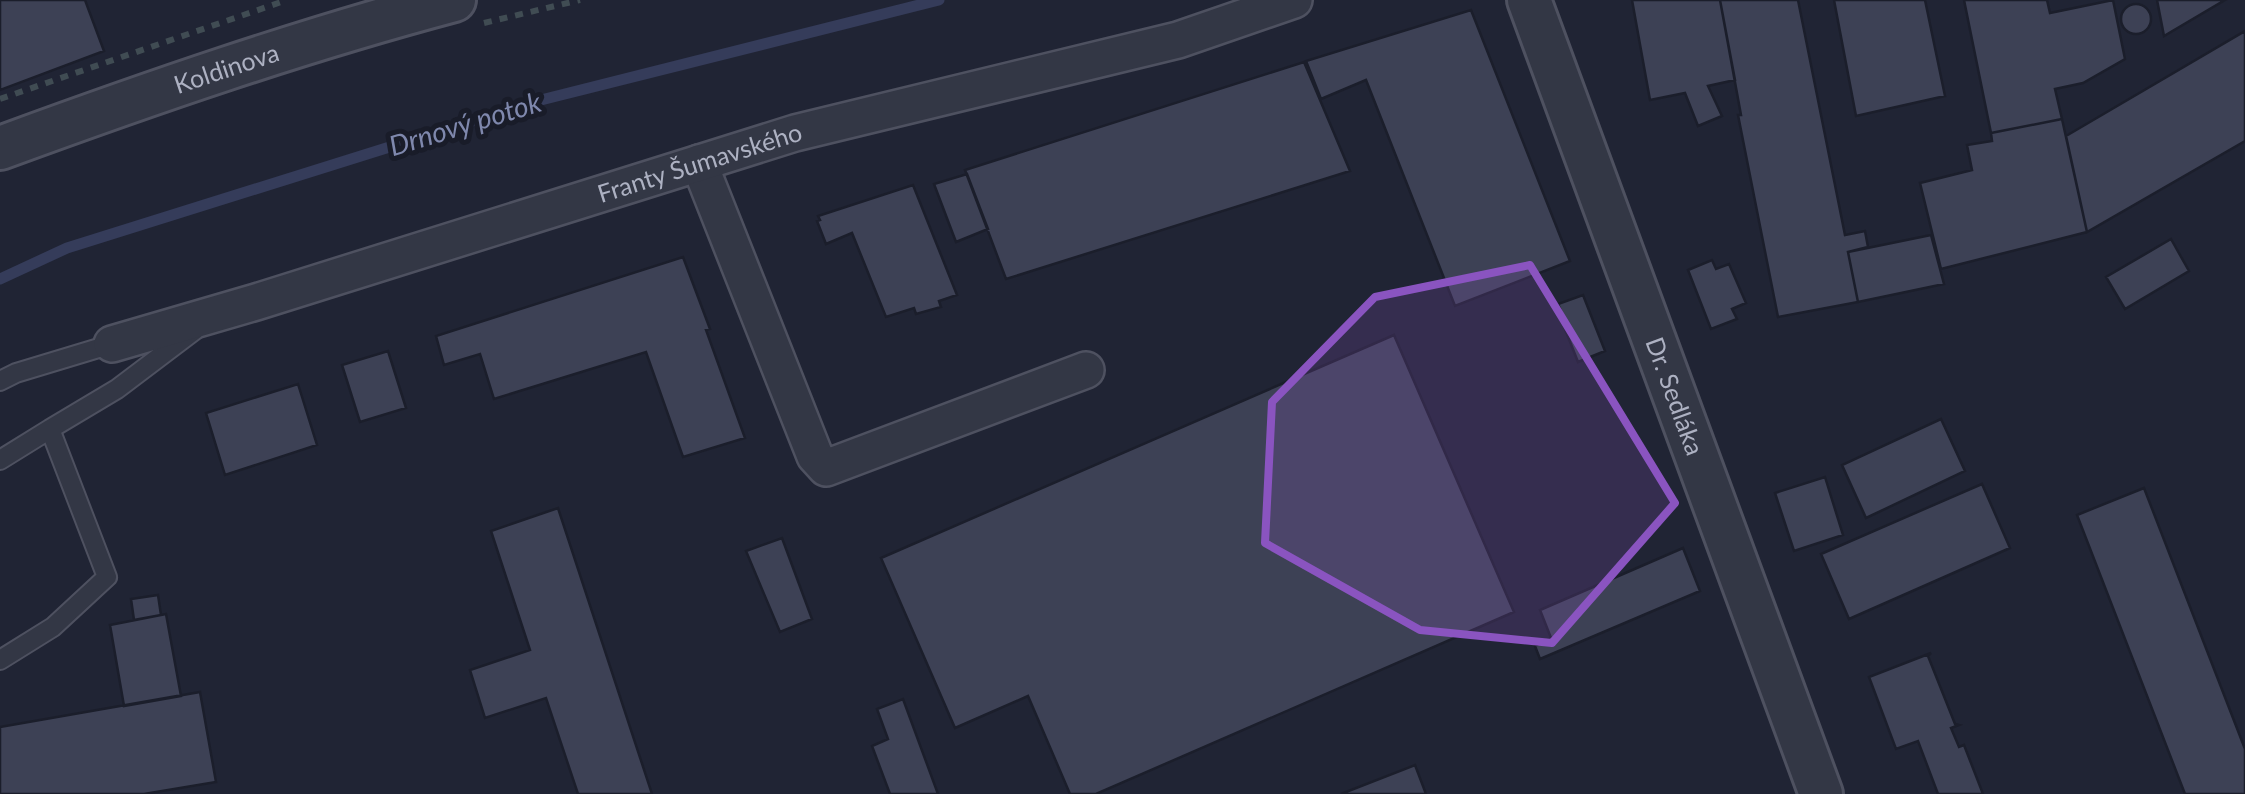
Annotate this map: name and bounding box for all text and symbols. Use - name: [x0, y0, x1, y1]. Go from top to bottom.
- street label: Koldinova: [170, 36, 282, 99]
- water label: Drnový potok: [384, 84, 546, 162]
- street label: Franty Šumavského: [593, 116, 805, 208]
- street label: Dr. Sedláka: [1640, 333, 1711, 459]

